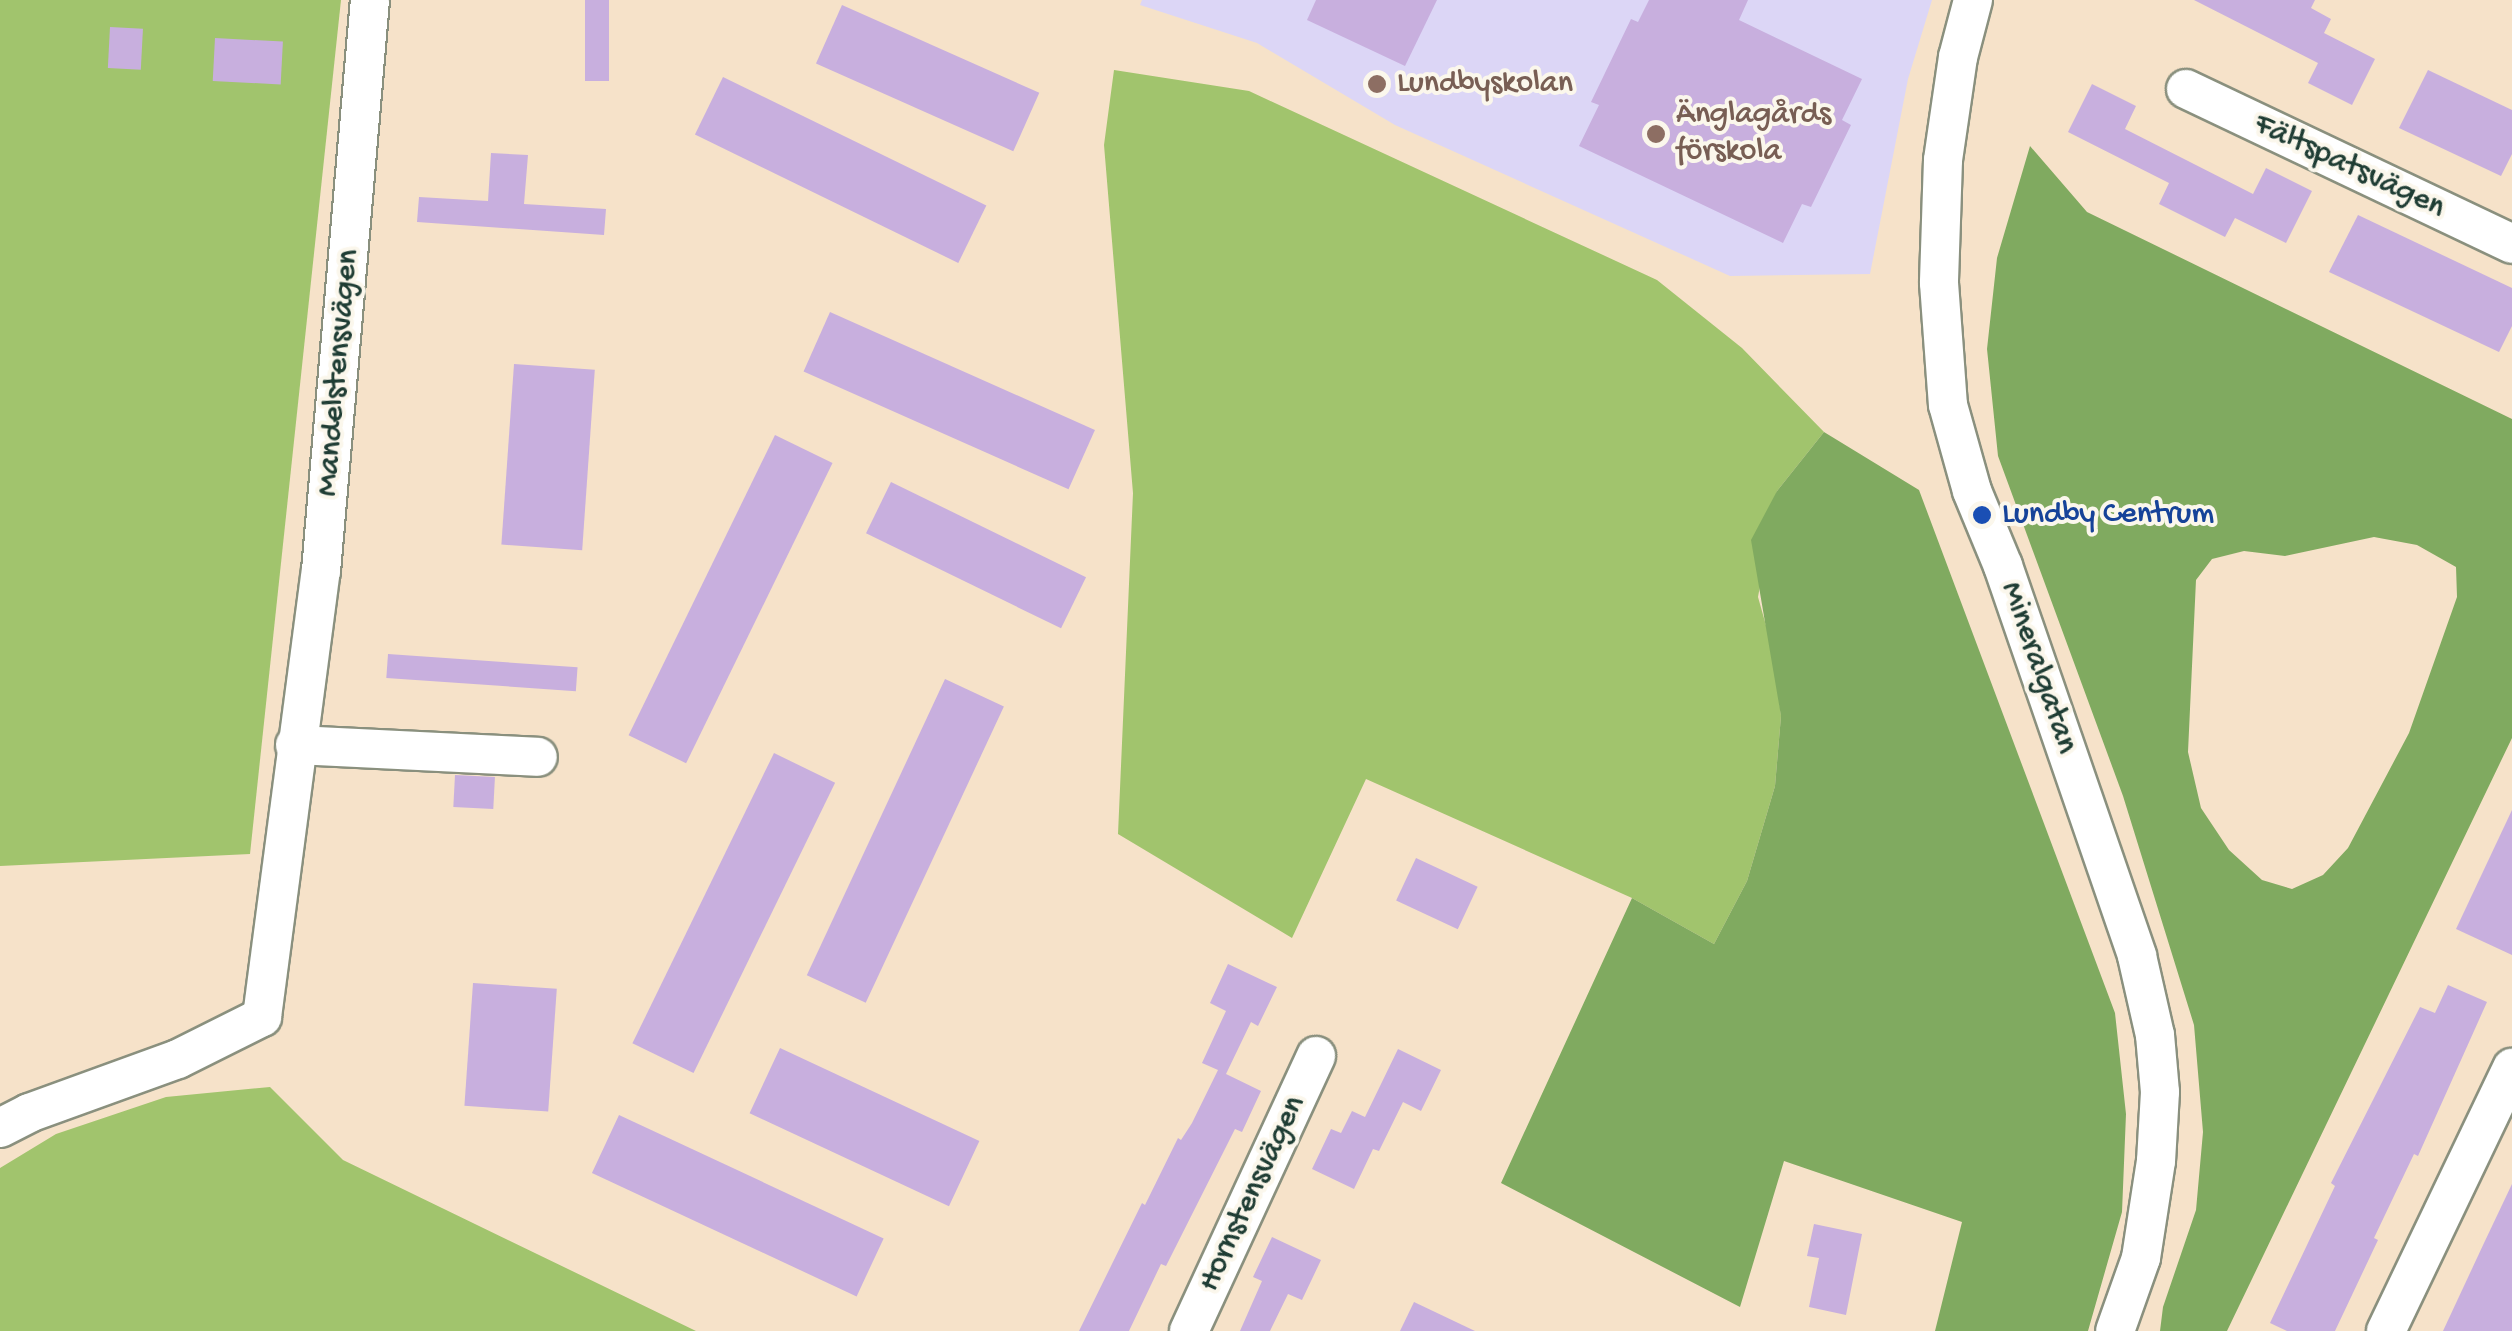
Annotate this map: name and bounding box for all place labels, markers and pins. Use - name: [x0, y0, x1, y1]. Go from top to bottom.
- place label: Lundbyskolan: [1397, 65, 1573, 103]
- marker: Lundbyskolan: [1366, 73, 1388, 95]
- place label: Änglagårds förskola: [1676, 97, 1831, 172]
- marker: Änglagårds förskola: [1645, 123, 1667, 145]
- place label: Lundby Centrum: [2002, 496, 2214, 534]
- marker: Lundby Centrum: [1971, 504, 1993, 526]

